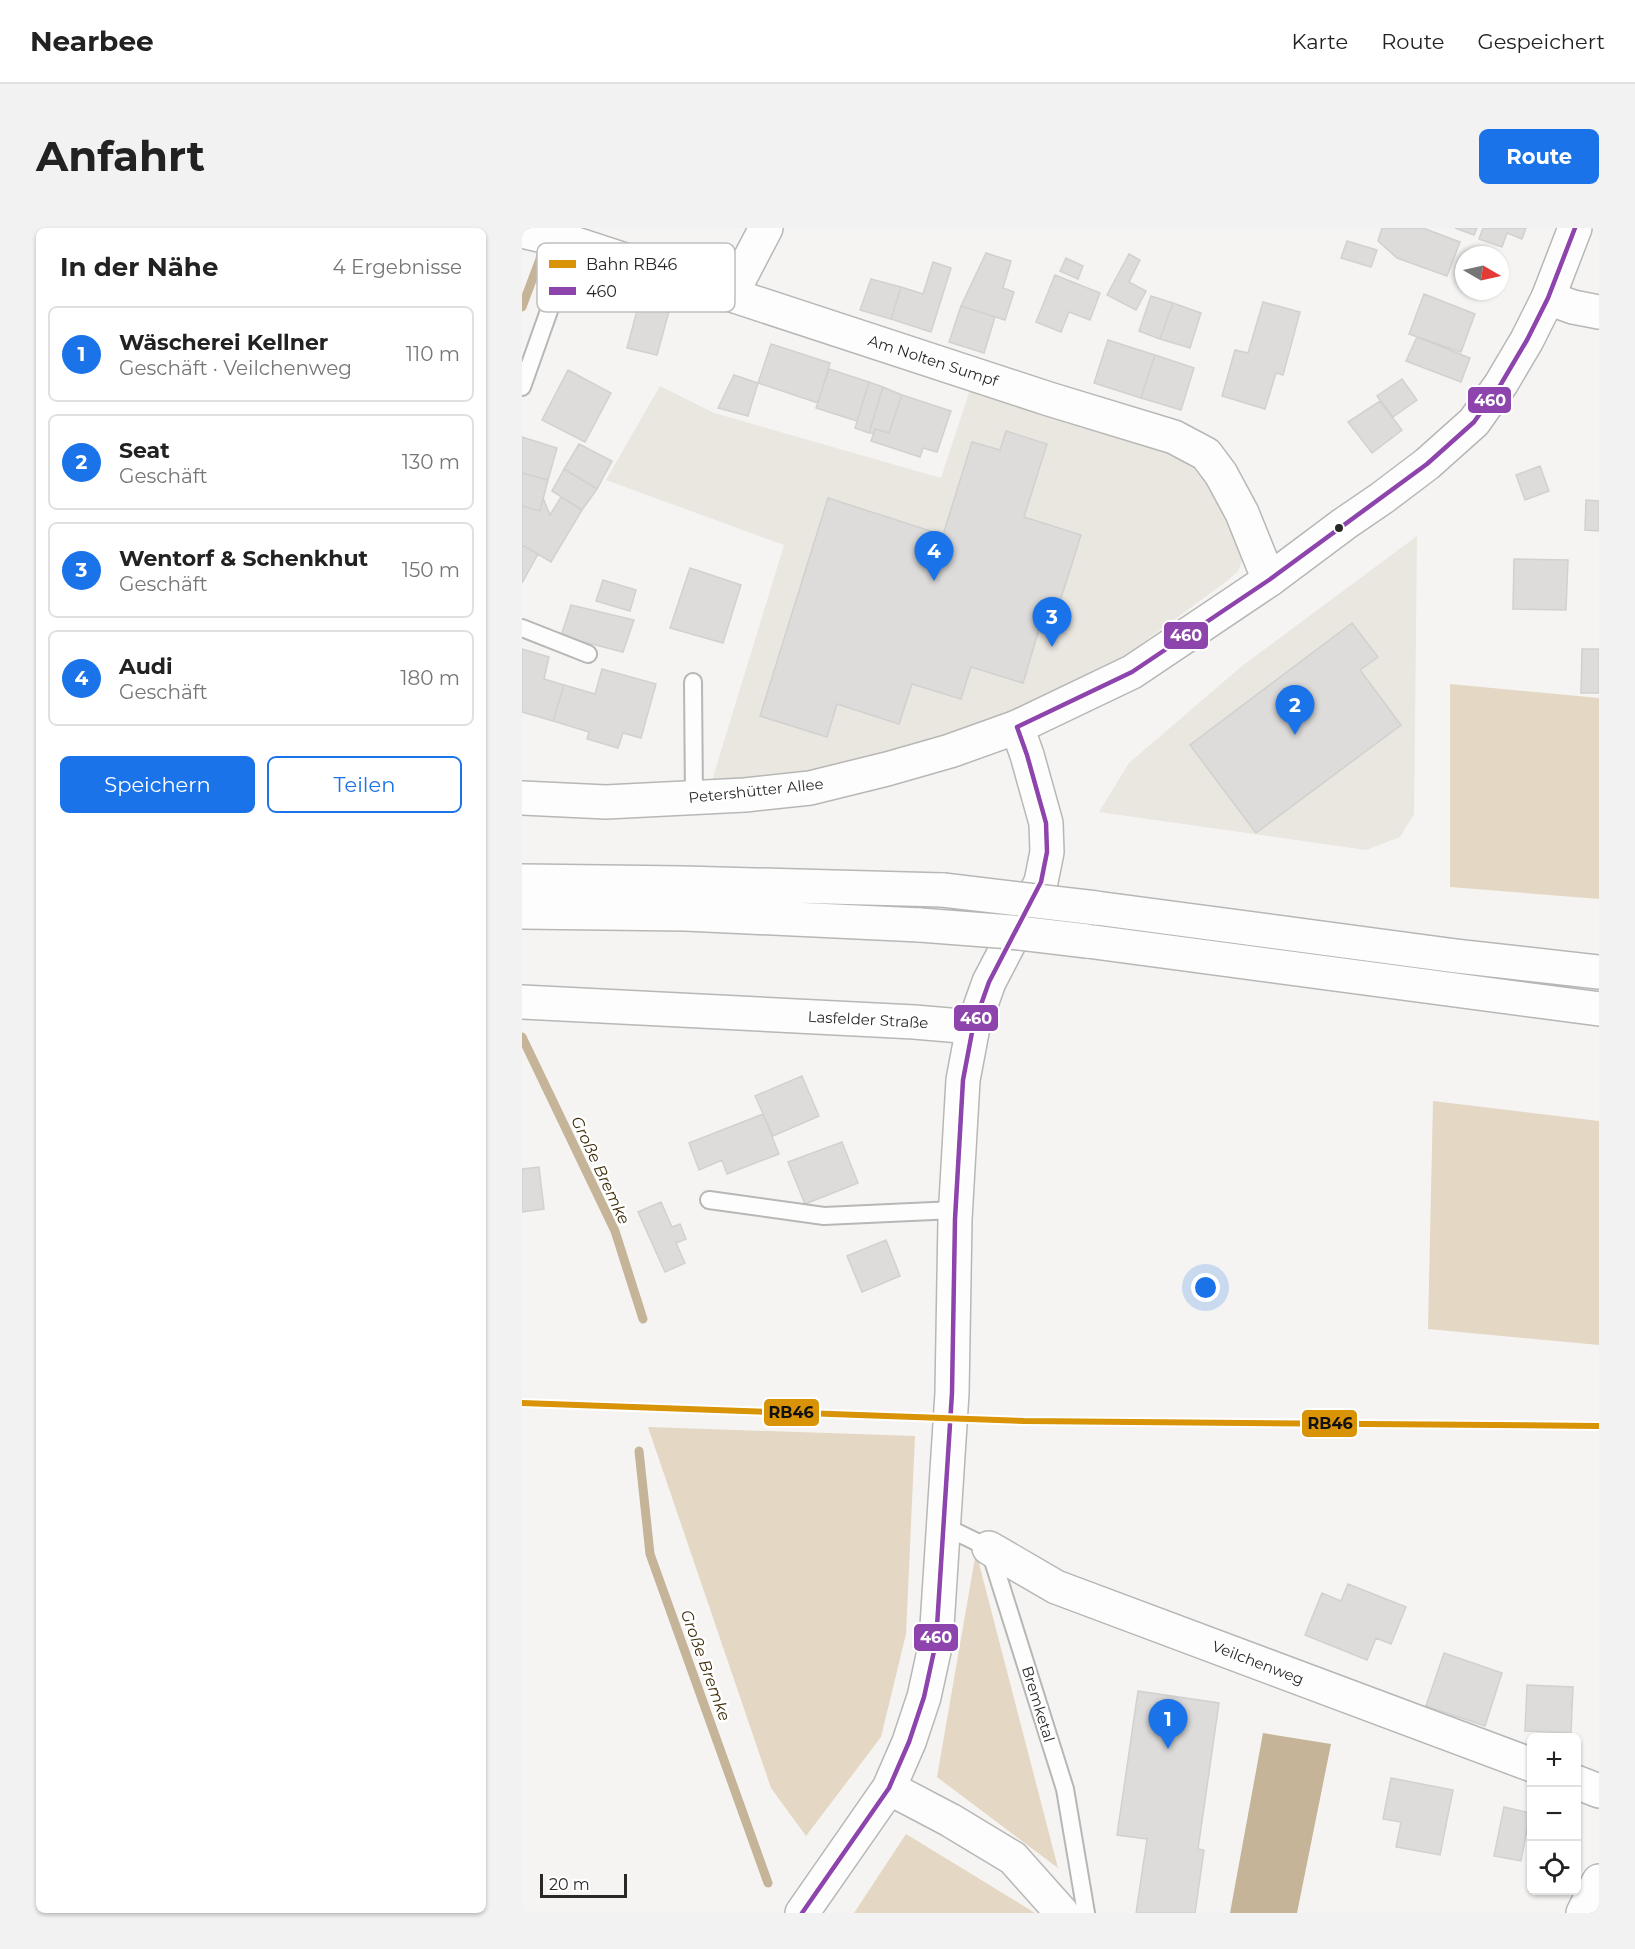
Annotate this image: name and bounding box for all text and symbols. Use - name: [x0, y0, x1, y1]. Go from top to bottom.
- text: Nearbee: [30, 24, 154, 58]
- text: Karte: [1292, 29, 1348, 54]
- text: Route: [1381, 29, 1444, 54]
- text: Gespeichert: [1477, 29, 1605, 54]
- button: Route: [1479, 129, 1599, 184]
- text: Anfahrt: [36, 130, 205, 182]
- legend: [537, 243, 735, 312]
- north arrow: [1455, 246, 1509, 300]
- text: In der Nähe: [60, 251, 218, 283]
- text: 4 Ergebnisse: [333, 255, 462, 279]
- text: Bahn RB46: [586, 255, 678, 274]
- text: 460: [586, 282, 617, 301]
- text: Wäscherei Kellner: [119, 329, 328, 356]
- street label: Am Nolten Sumpf: [866, 331, 1001, 391]
- text: 1: [78, 342, 85, 366]
- text: 110 m: [406, 342, 460, 366]
- text: Geschäft · Veilchenweg: [119, 356, 352, 380]
- line badge: 460: [1467, 386, 1512, 414]
- text: 460: [1474, 391, 1506, 410]
- text: Seat: [119, 437, 170, 464]
- text: 2: [76, 450, 87, 474]
- text: 130 m: [402, 450, 460, 474]
- text: Geschäft: [119, 464, 208, 488]
- unlabelled marker: [1333, 522, 1345, 534]
- pin: 4: [914, 532, 954, 581]
- text: Wentorf & Schenkhut: [119, 545, 368, 572]
- text: 3: [76, 558, 87, 582]
- text: 150 m: [402, 558, 460, 582]
- text: Geschäft: [119, 572, 208, 596]
- pin: 3: [1032, 598, 1072, 647]
- line badge: 460: [1163, 621, 1209, 650]
- text: 460: [1170, 626, 1202, 645]
- text: Audi: [119, 653, 173, 680]
- text: 4: [75, 666, 88, 690]
- text: 180 m: [400, 666, 460, 690]
- text: Geschäft: [119, 680, 208, 704]
- pin: 2: [1276, 686, 1314, 735]
- button: Speichern: [60, 756, 255, 813]
- button: Teilen: [267, 756, 462, 813]
- street label: Petershütter Allee: [687, 774, 824, 807]
- line badge: 460: [953, 1004, 999, 1032]
- street label: Lasfelder Straße: [807, 1007, 929, 1032]
- text: 460: [960, 1009, 992, 1028]
- water label: Große Bremke: [567, 1113, 634, 1227]
- your location: [1191, 1273, 1220, 1302]
- line badge: RB46: [763, 1398, 820, 1427]
- text: RB46: [768, 1403, 814, 1422]
- line badge: RB46: [1301, 1409, 1358, 1438]
- text: RB46: [1307, 1414, 1353, 1433]
- water label: Große Bremke: [677, 1607, 734, 1723]
- line badge: 460: [913, 1623, 959, 1652]
- text: 460: [920, 1628, 952, 1647]
- street label: Veilchenweg: [1210, 1636, 1307, 1689]
- street label: Bremketal: [1018, 1664, 1059, 1744]
- pin: 1: [1148, 1700, 1188, 1749]
- map controls: [1527, 1733, 1581, 1895]
- button: +: [1527, 1733, 1581, 1787]
- button: −: [1527, 1787, 1581, 1841]
- button: locate: [1527, 1841, 1581, 1895]
- scale bar: [540, 1871, 627, 1898]
- text: 20 m: [549, 1875, 590, 1894]

